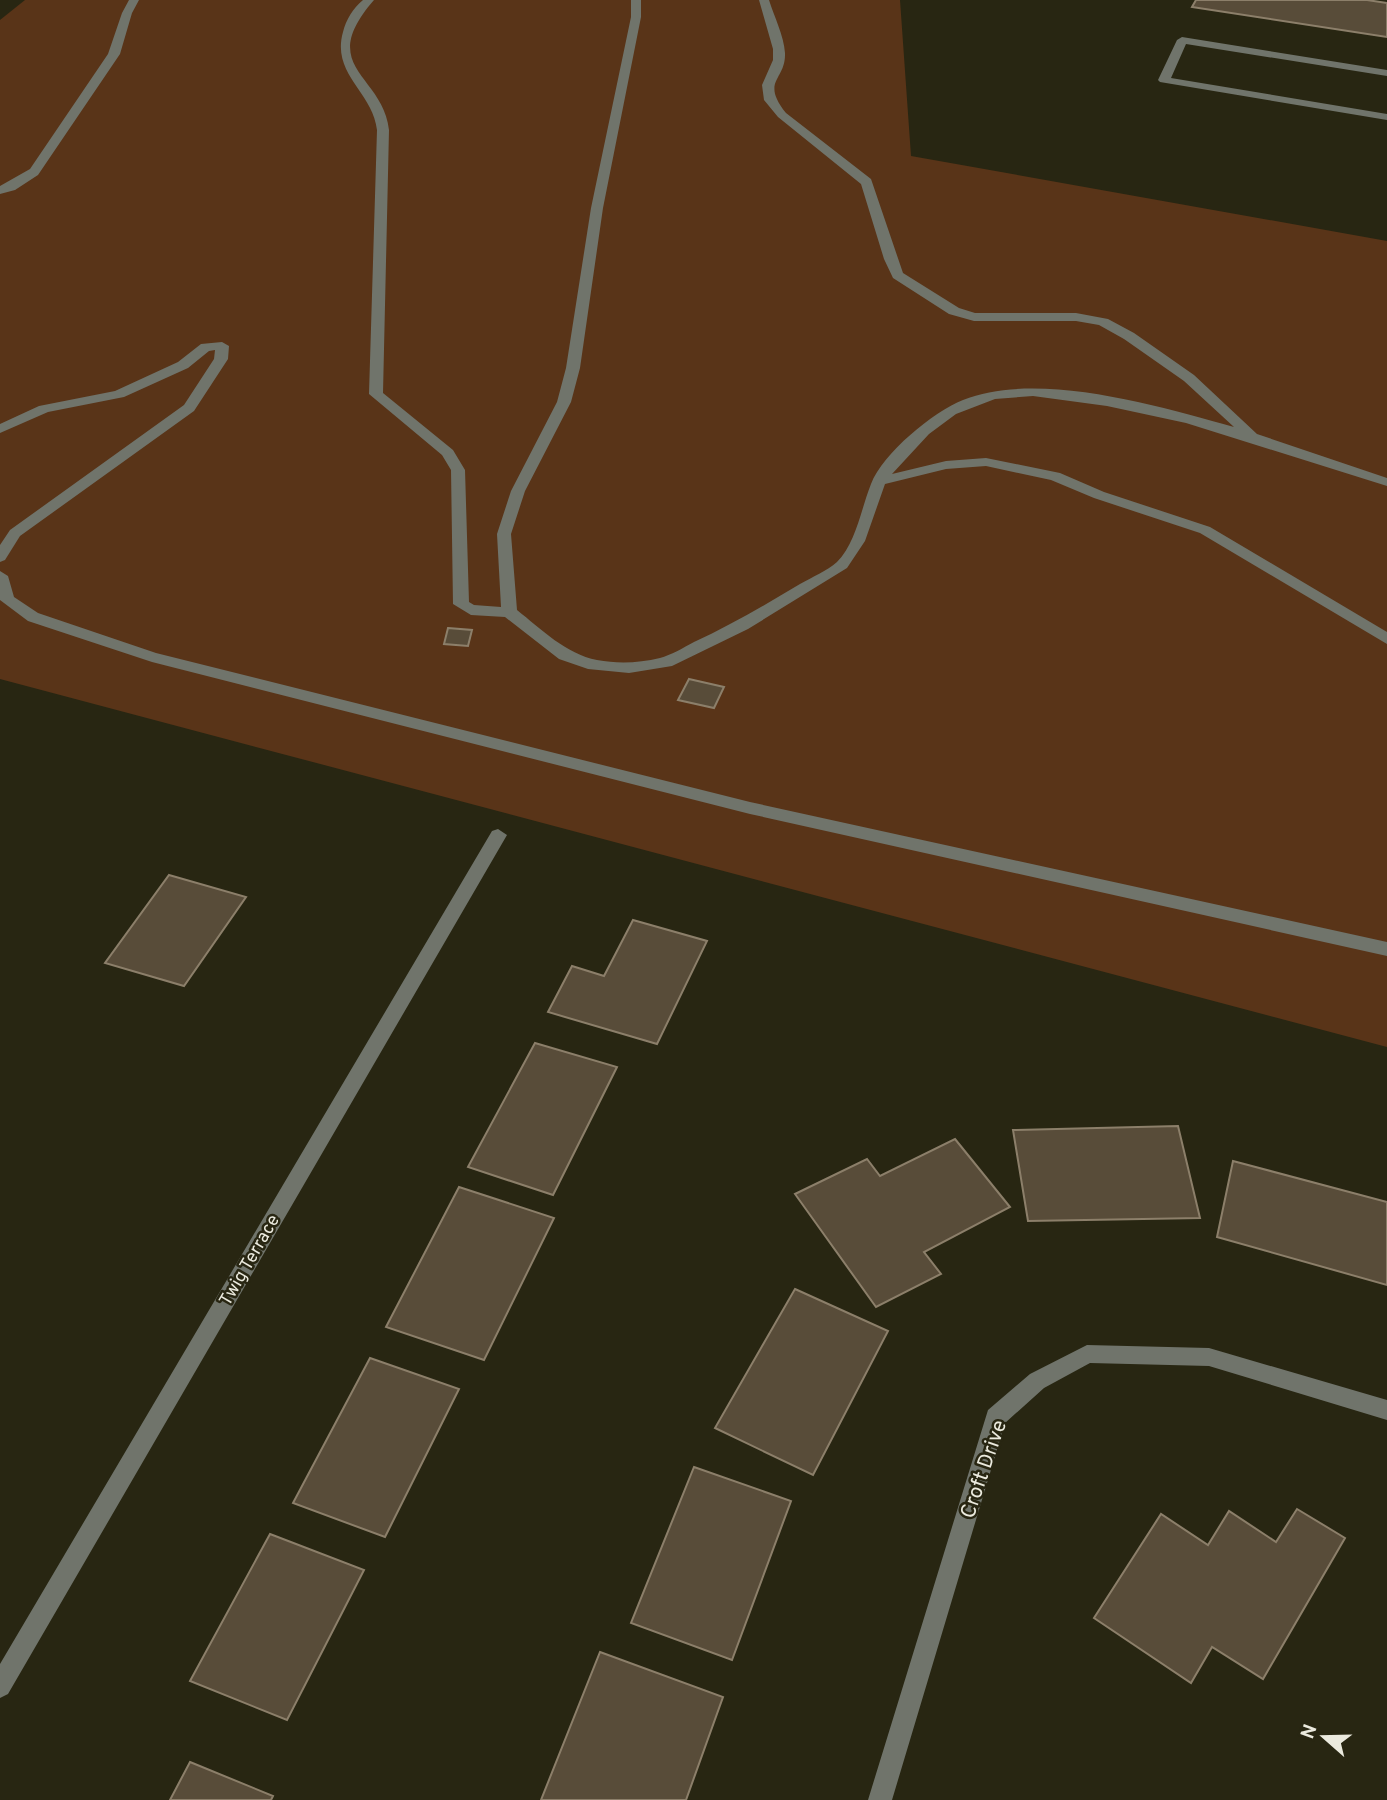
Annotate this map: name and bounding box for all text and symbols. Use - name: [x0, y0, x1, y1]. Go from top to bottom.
- street label: Twig Terrace: [215, 1211, 286, 1311]
- street label: Croft Drive: [955, 1417, 1014, 1522]
- north arrow: [1289, 1702, 1359, 1772]
- text: N: [1296, 1721, 1324, 1742]

